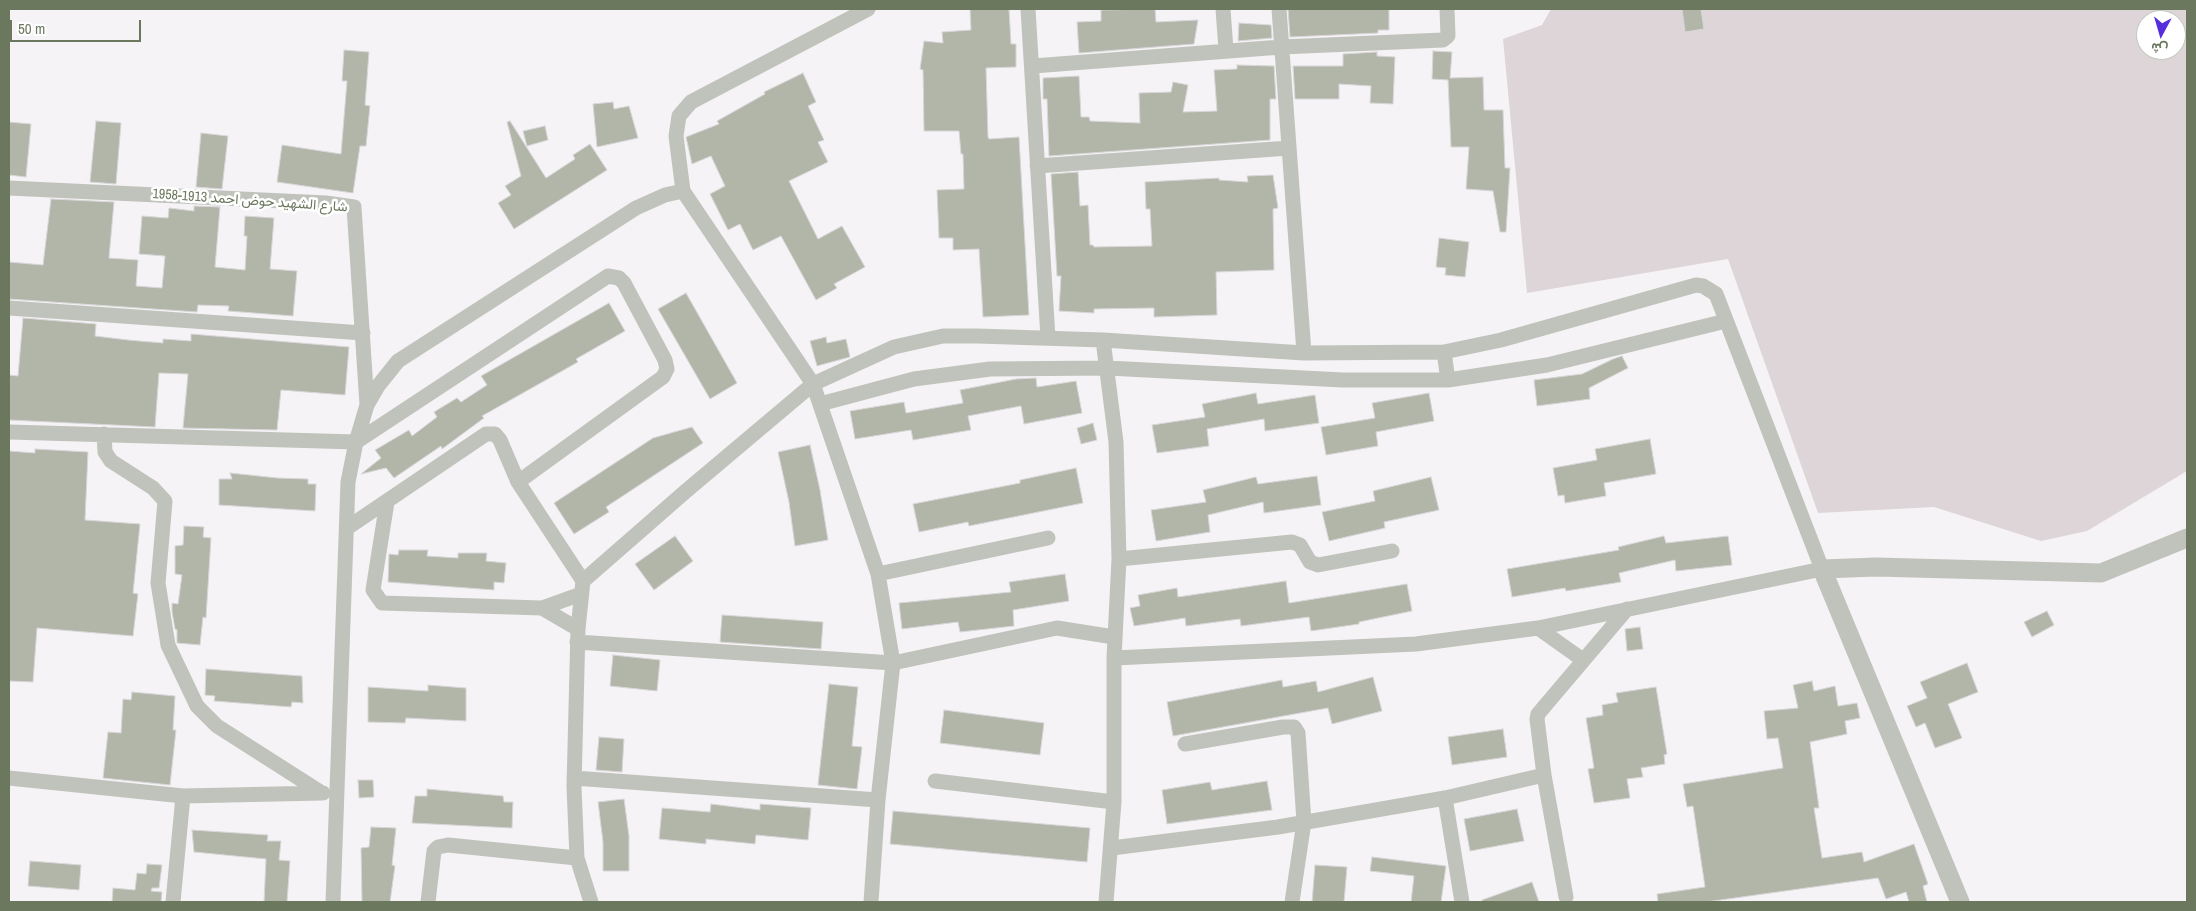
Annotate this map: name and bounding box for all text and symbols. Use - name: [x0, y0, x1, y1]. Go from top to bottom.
- scale bar: [12, 10, 144, 42]
- north arrow: [2136, 10, 2186, 60]
- text: 50 m: [18, 18, 45, 39]
- text: ش: [2150, 39, 2169, 59]
- street label: شارع الشهيد حوض احمد 1913-1958: [152, 186, 348, 216]

